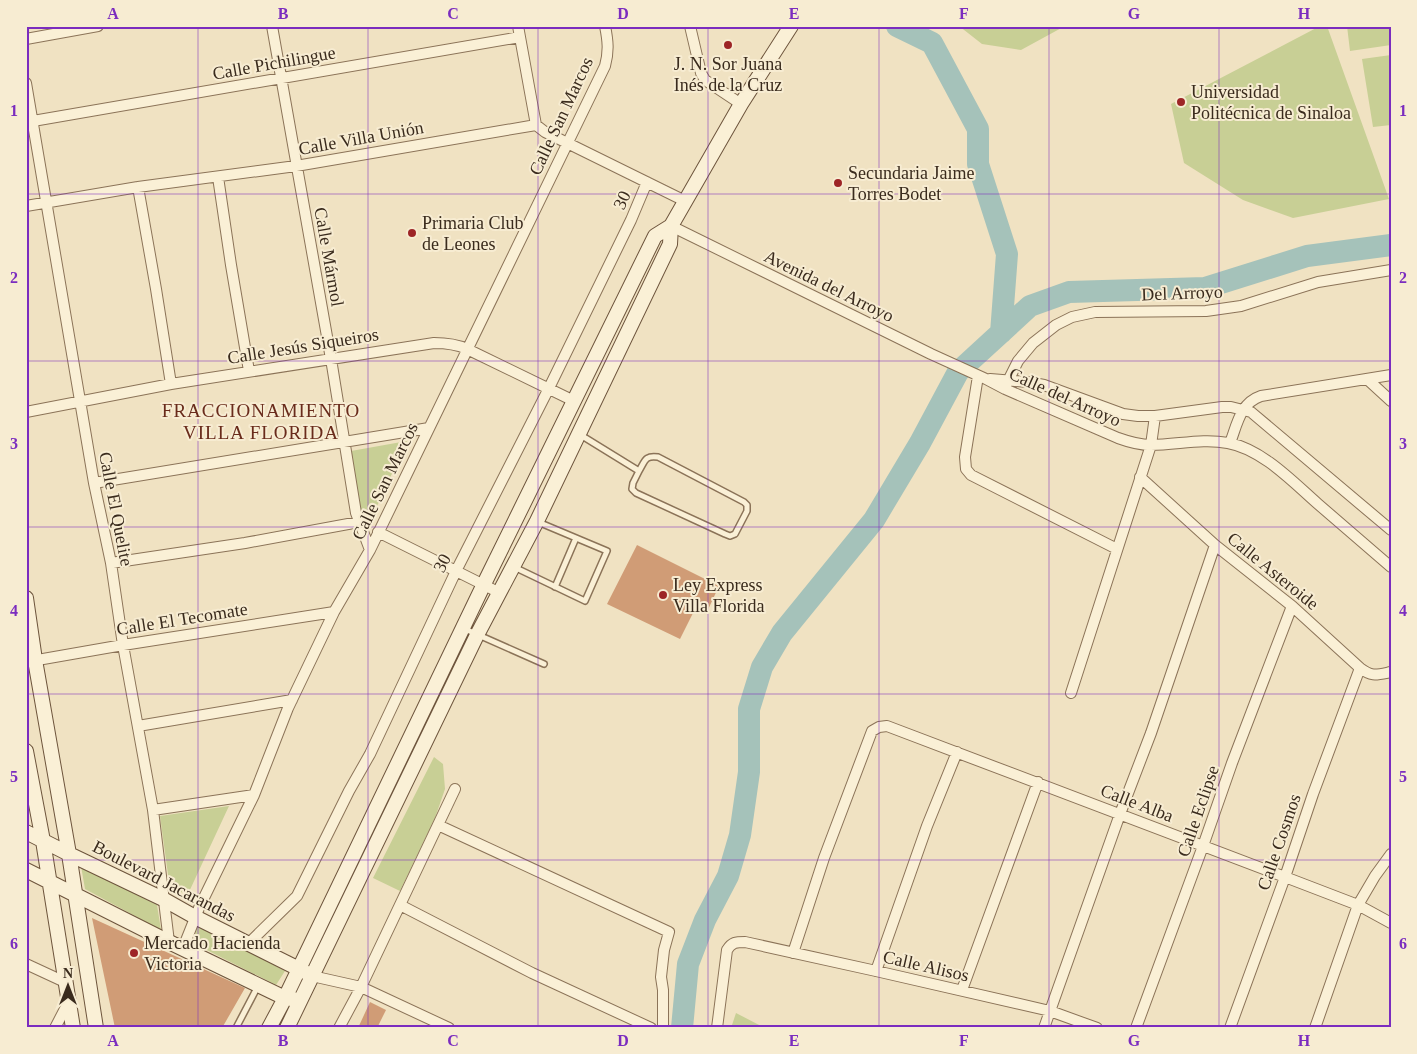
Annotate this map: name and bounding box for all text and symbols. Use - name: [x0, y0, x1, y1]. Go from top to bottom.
- text: A: [107, 5, 119, 22]
- text: B: [278, 5, 289, 22]
- text: C: [447, 5, 459, 22]
- text: D: [617, 5, 629, 22]
- text: E: [789, 5, 799, 22]
- text: F: [959, 5, 969, 22]
- text: G: [1128, 5, 1141, 22]
- text: H: [1298, 5, 1311, 22]
- marker: J. N. Sor Juana Inés de la Cruz: [722, 39, 734, 51]
- street label: Calle Pichilingue: [211, 42, 337, 84]
- street label: Calle San Marcos: [525, 54, 597, 178]
- place label: J. N. Sor Juana Inés de la Cruz: [674, 54, 782, 95]
- place label: Universidad Politécnica de Sinaloa: [1191, 82, 1351, 123]
- marker: Universidad Politécnica de Sinaloa: [1175, 96, 1187, 108]
- text: 1: [10, 102, 18, 119]
- text: 1: [1399, 102, 1407, 119]
- street label: Calle Villa Unión: [297, 117, 425, 159]
- place label: Secundaria Jaime Torres Bodet: [848, 163, 974, 204]
- marker: Secundaria Jaime Torres Bodet: [832, 177, 844, 189]
- street label: 30: [609, 188, 635, 212]
- street label: Calle Mármol: [310, 206, 348, 308]
- place label: Primaria Club de Leones: [422, 213, 524, 254]
- marker: Primaria Club de Leones: [406, 227, 418, 239]
- street label: Avenida del Arroyo: [761, 246, 897, 326]
- text: 2: [10, 269, 18, 286]
- text: 2: [1399, 269, 1407, 286]
- street label: Del Arroyo: [1141, 282, 1223, 304]
- street label: Calle Jesús Siqueiros: [226, 324, 380, 368]
- street label: Calle del Arroyo: [1006, 363, 1124, 431]
- district label: FRACCIONAMIENTO VILLA FLORIDA: [162, 400, 360, 443]
- street label: Calle San Marcos: [348, 419, 422, 543]
- text: 3: [10, 435, 18, 452]
- text: 3: [1399, 435, 1407, 452]
- street label: Calle El Quelite: [95, 450, 137, 568]
- street label: Calle Asteroide: [1223, 528, 1323, 614]
- street label: 30: [429, 551, 455, 575]
- place label: Ley Express Villa Florida: [673, 575, 764, 616]
- marker: Ley Express Villa Florida: [657, 589, 669, 601]
- street label: Calle El Tecomate: [115, 599, 249, 639]
- text: 4: [10, 602, 18, 619]
- text: 4: [1399, 602, 1407, 619]
- street label: Calle Eclipse: [1173, 763, 1223, 859]
- text: 5: [10, 768, 18, 785]
- text: 5: [1399, 768, 1407, 785]
- street label: Calle Alba: [1098, 780, 1176, 826]
- street label: Calle Cosmos: [1253, 791, 1305, 893]
- street label: Boulevard Jacarandas: [89, 836, 239, 926]
- place label: Mercado Hacienda Victoria: [144, 933, 280, 974]
- text: 6: [10, 935, 18, 952]
- text: 6: [1399, 935, 1407, 952]
- street label: Calle Alisos: [881, 946, 971, 986]
- marker: Mercado Hacienda Victoria: [128, 947, 140, 959]
- north arrow: [42, 962, 92, 1012]
- text: N: [63, 966, 73, 981]
- text: A: [107, 1032, 119, 1049]
- text: B: [278, 1032, 289, 1049]
- text: C: [447, 1032, 459, 1049]
- text: D: [617, 1032, 629, 1049]
- text: E: [789, 1032, 799, 1049]
- text: F: [959, 1032, 969, 1049]
- text: G: [1128, 1032, 1141, 1049]
- text: H: [1298, 1032, 1311, 1049]

